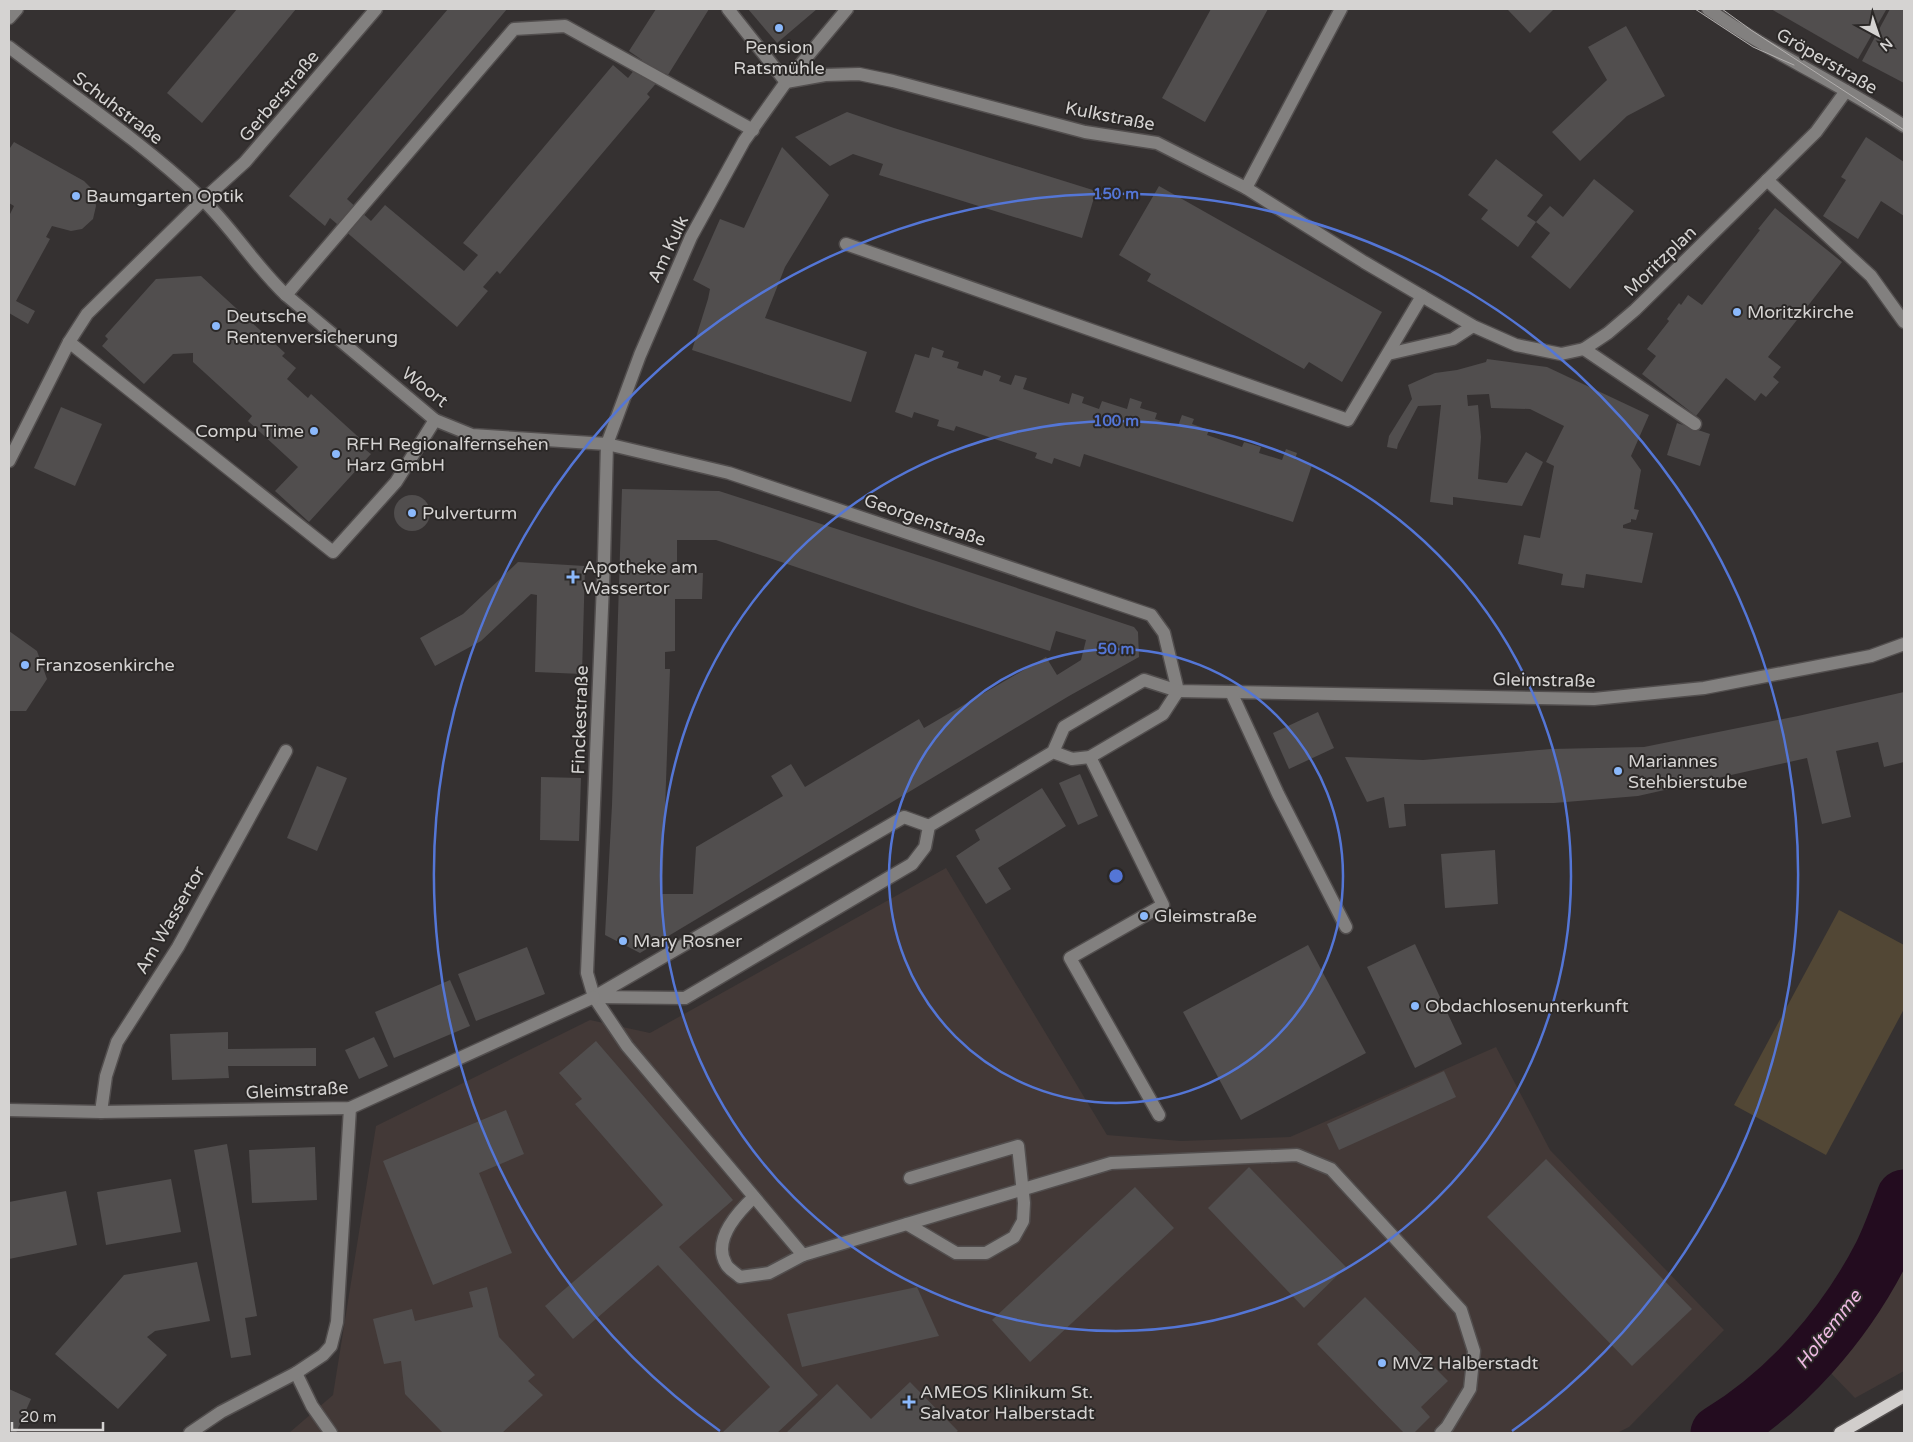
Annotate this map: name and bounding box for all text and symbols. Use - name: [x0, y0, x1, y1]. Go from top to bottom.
- north arrow: [1853, 10, 1903, 60]
- marker: Pension Ratsmühle: [773, 22, 785, 34]
- street label: Gröperstraße: [1772, 23, 1882, 99]
- text: N: [1876, 34, 1896, 55]
- place label: Pension Ratsmühle: [733, 36, 825, 79]
- street label: Gerberstraße: [234, 46, 324, 146]
- street label: Schuhstraße: [69, 67, 167, 149]
- street label: Kulkstraße: [1063, 97, 1157, 135]
- place label: Baumgarten Optik: [86, 185, 244, 207]
- text: 150 m: [1093, 185, 1139, 203]
- marker: Baumgarten Optik: [70, 190, 82, 202]
- street label: Am Kulk: [643, 212, 693, 286]
- street label: Moritzplan: [1619, 221, 1701, 301]
- place label: Moritzkirche: [1747, 301, 1854, 323]
- place label: Deutsche Rentenversicherung: [226, 305, 398, 348]
- marker: Moritzkirche: [1731, 306, 1743, 318]
- marker: Deutsche Rentenversicherung: [210, 320, 222, 332]
- street label: Woort: [397, 362, 453, 412]
- text: 100 m: [1093, 412, 1139, 430]
- place label: Compu Time: [195, 420, 304, 442]
- marker: Compu Time: [308, 425, 320, 437]
- place label: RFH Regionalfernsehen Harz GmbH: [346, 433, 549, 476]
- marker: RFH Regionalfernsehen Harz GmbH: [330, 448, 342, 460]
- street label: Georgenstraße: [861, 489, 989, 551]
- place label: Pulverturm: [422, 502, 517, 524]
- marker: Pulverturm: [406, 507, 418, 519]
- place label: Apotheke am Wassertor: [583, 556, 698, 599]
- marker: Apotheke am Wassertor: [567, 571, 579, 583]
- text: 50 m: [1098, 640, 1134, 658]
- place label: Franzosenkirche: [35, 654, 175, 676]
- marker: Franzosenkirche: [19, 659, 31, 671]
- street label: Finckestraße: [567, 665, 593, 775]
- street label: Gleimstraße: [1492, 668, 1596, 692]
- place label: Mariannes Stehbierstube: [1628, 750, 1747, 793]
- marker: Mariannes Stehbierstube: [1612, 765, 1624, 777]
- street label: Am Wassertor: [130, 862, 210, 978]
- centre of rings: [1107, 867, 1125, 885]
- place label: Gleimstraße: [1154, 905, 1257, 927]
- marker: Gleimstraße: [1138, 910, 1150, 922]
- place label: Mary Rosner: [633, 930, 742, 952]
- marker: Mary Rosner: [617, 935, 629, 947]
- place label: Obdachlosenunterkunft: [1425, 995, 1629, 1017]
- marker: Obdachlosenunterkunft: [1409, 1000, 1421, 1012]
- street label: Gleimstraße: [245, 1076, 349, 1104]
- water label: Holtemme: [1791, 1285, 1867, 1373]
- place label: MVZ Halberstadt: [1392, 1352, 1539, 1374]
- marker: MVZ Halberstadt: [1376, 1357, 1388, 1369]
- place label: AMEOS Klinikum St. Salvator Halberstadt: [920, 1381, 1095, 1424]
- marker: AMEOS Klinikum St. Salvator Halberstadt: [902, 1395, 916, 1409]
- scale bar: [12, 1400, 104, 1432]
- text: 20 m: [20, 1408, 57, 1426]

